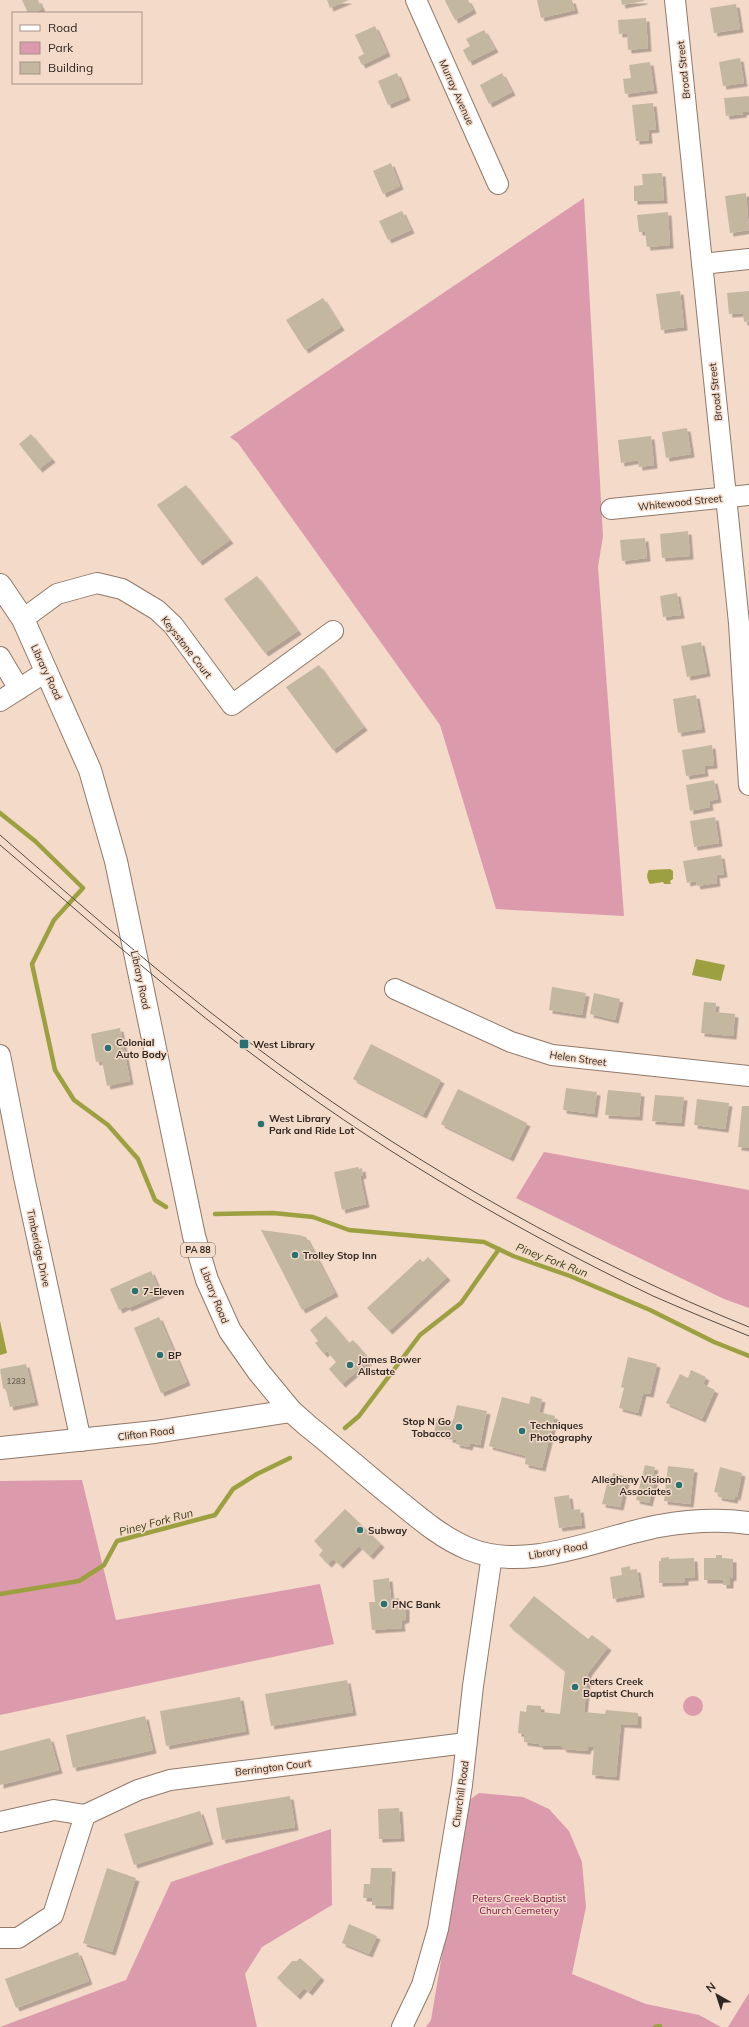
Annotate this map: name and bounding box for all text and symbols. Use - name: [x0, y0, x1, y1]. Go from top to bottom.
- legend: [12, 12, 142, 84]
- text: Road: [48, 20, 77, 35]
- text: Park: [48, 40, 74, 55]
- street label: Broad Street: [674, 40, 693, 100]
- street label: Murray Avenue: [436, 57, 477, 127]
- text: Building: [48, 60, 93, 75]
- street label: Broad Street: [706, 362, 725, 422]
- street label: Whitewood Street: [637, 492, 723, 513]
- street label: Keysstone Court: [158, 614, 215, 681]
- street label: Library Road: [28, 642, 65, 702]
- street label: Library Road: [128, 950, 153, 1011]
- place label: Colonial Auto Body: [116, 1036, 167, 1061]
- marker: West Library: [238, 1038, 250, 1050]
- place label: West Library: [253, 1038, 315, 1051]
- marker: Colonial Auto Body: [103, 1043, 113, 1053]
- street label: Helen Street: [549, 1048, 608, 1069]
- place label: West Library Park and Ride Lot: [269, 1112, 354, 1137]
- marker: West Library Park and Ride Lot: [256, 1119, 266, 1129]
- street label: Timberidge Drive: [24, 1208, 53, 1288]
- water label: Piney Fork Run: [514, 1240, 590, 1280]
- road number: PA 88: [181, 1243, 215, 1257]
- place label: Trolley Stop Inn: [303, 1249, 377, 1262]
- marker: Trolley Stop Inn: [290, 1250, 300, 1260]
- street label: Library Road: [197, 1265, 232, 1325]
- place label: 7-Eleven: [143, 1285, 184, 1298]
- marker: 7-Eleven: [130, 1286, 140, 1296]
- place label: BP: [168, 1349, 182, 1362]
- marker: BP: [155, 1350, 165, 1360]
- place label: James Bower Allstate: [358, 1353, 421, 1378]
- marker: James Bower Allstate: [345, 1360, 355, 1370]
- house number: 1283: [6, 1376, 26, 1386]
- place label: Stop N Go Tobacco: [402, 1415, 451, 1440]
- place label: Techniques Photography: [530, 1419, 593, 1444]
- marker: Stop N Go Tobacco: [454, 1422, 464, 1432]
- street label: Clifton Road: [117, 1424, 175, 1443]
- marker: Techniques Photography: [517, 1426, 527, 1436]
- place label: Allegheny Vision Associates: [592, 1473, 671, 1498]
- marker: Allegheny Vision Associates: [674, 1480, 684, 1490]
- water label: Piney Fork Run: [117, 1505, 195, 1539]
- place label: Subway: [368, 1524, 407, 1537]
- marker: Subway: [355, 1525, 365, 1535]
- street label: Library Road: [528, 1539, 589, 1562]
- place label: PNC Bank: [392, 1598, 441, 1611]
- marker: PNC Bank: [379, 1599, 389, 1609]
- place label: Peters Creek Baptist Church: [583, 1675, 654, 1700]
- marker: Peters Creek Baptist Church: [570, 1682, 580, 1692]
- street label: Berrington Court: [234, 1756, 312, 1779]
- street label: Churchill Road: [449, 1760, 472, 1828]
- park label: Peters Creek Baptist Church Cemetery: [472, 1892, 566, 1917]
- north arrow: [697, 1975, 737, 2015]
- text: N: [703, 1979, 718, 1995]

